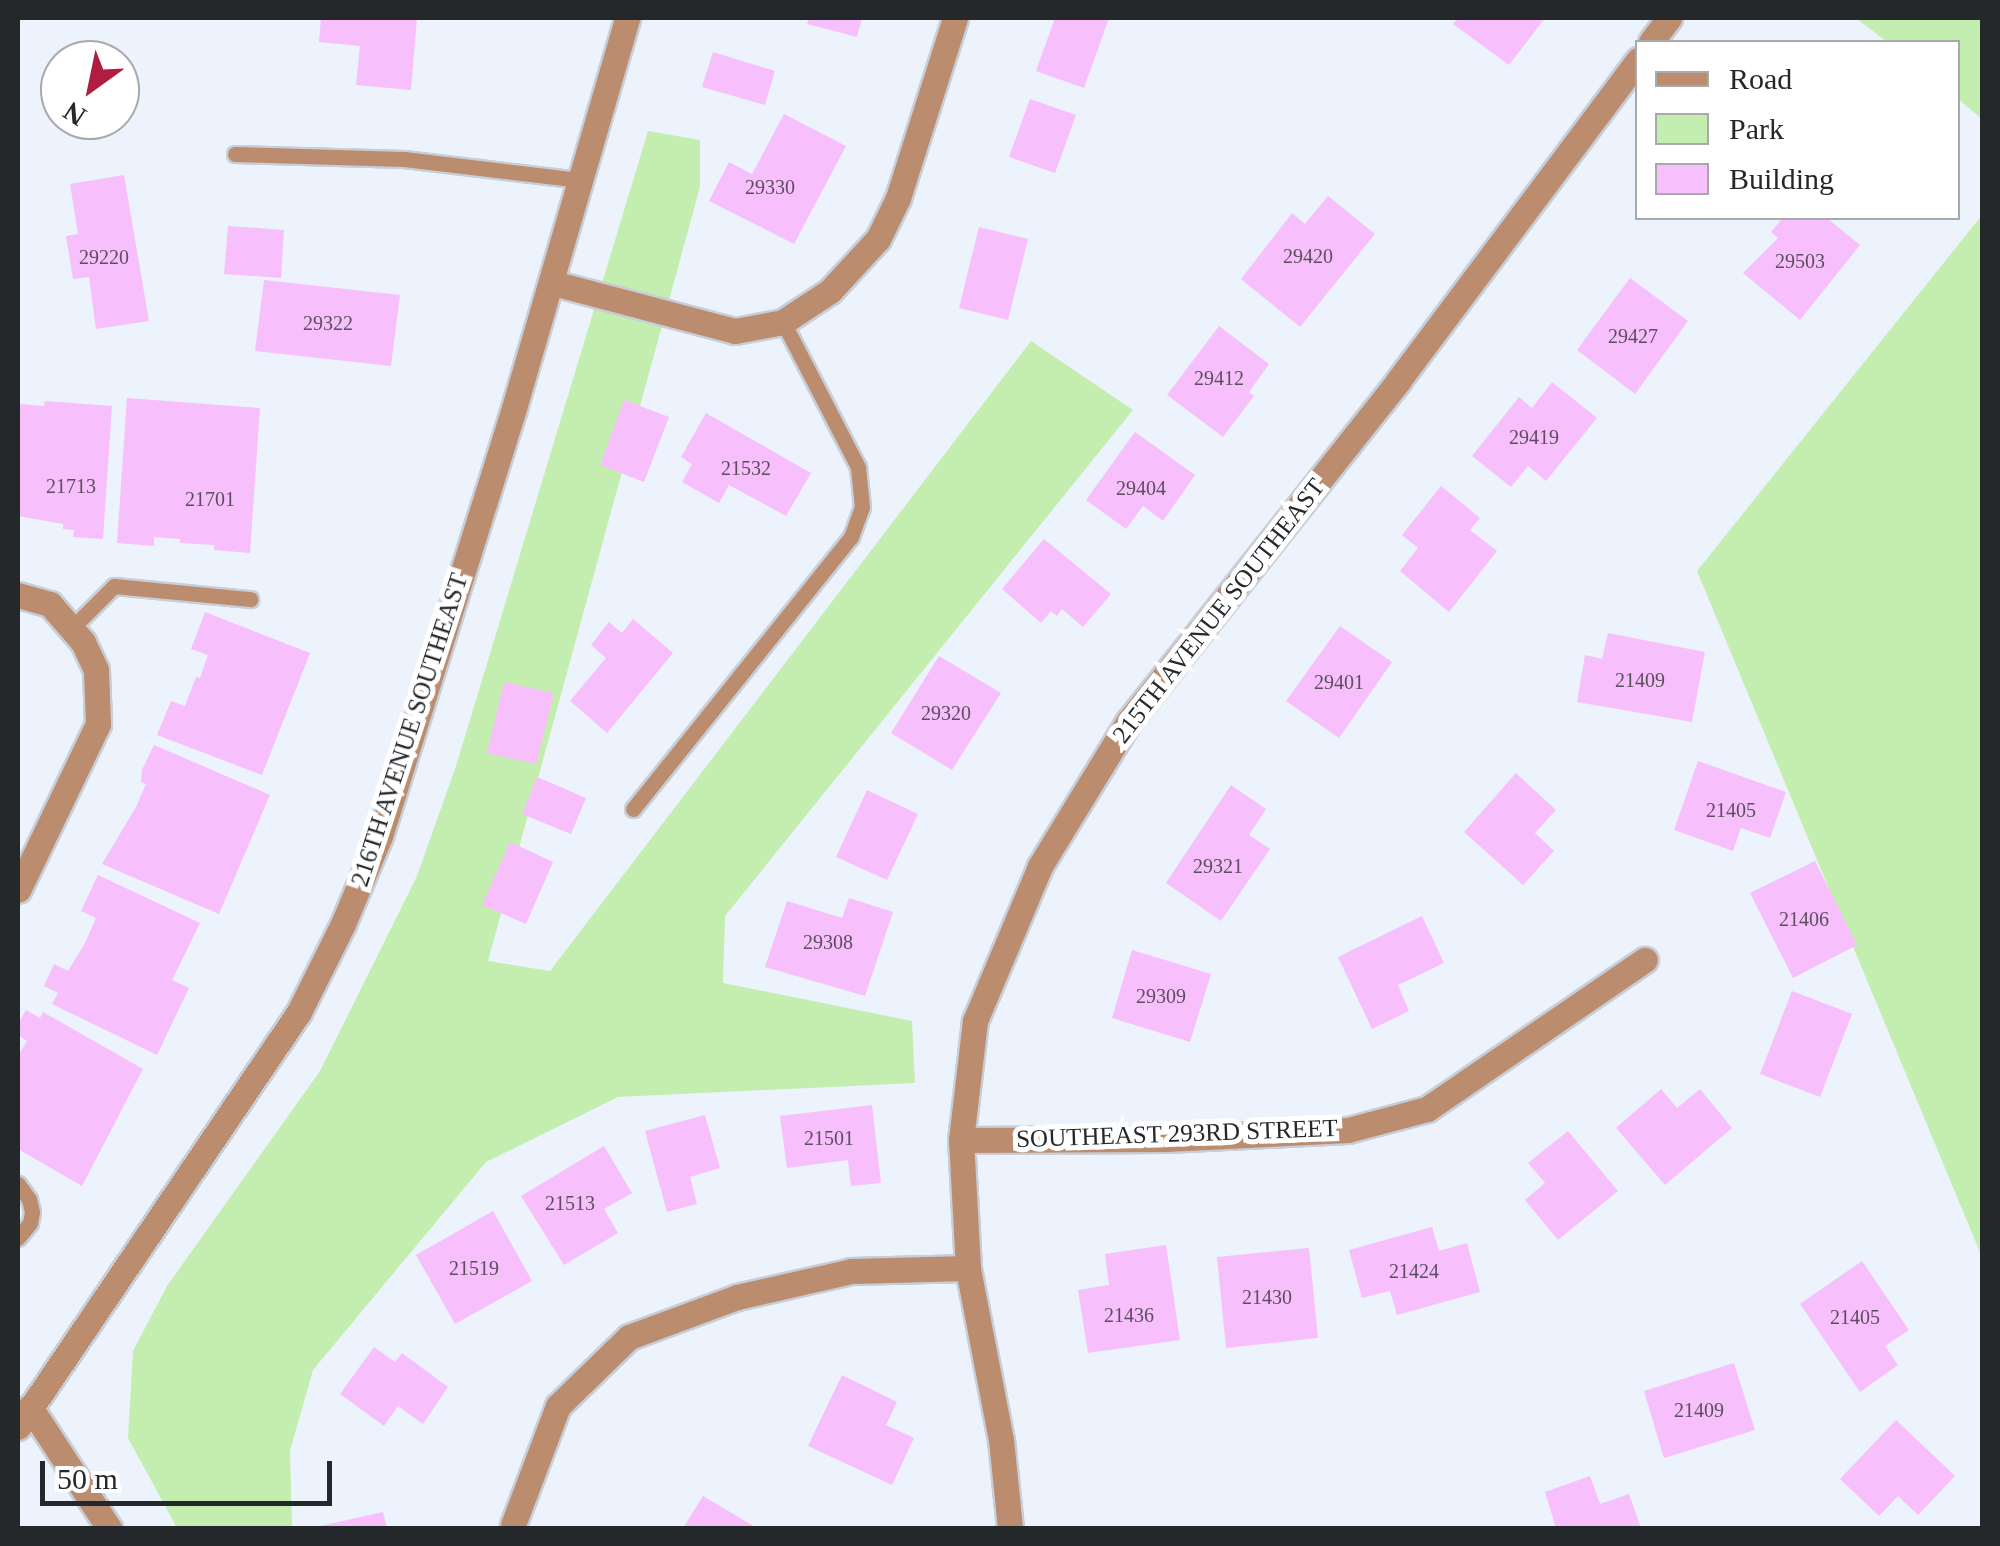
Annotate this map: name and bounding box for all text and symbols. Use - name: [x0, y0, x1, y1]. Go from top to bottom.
- north arrow: [40, 40, 140, 140]
- legend: [1635, 40, 1960, 220]
- text: Road: [1729, 62, 1792, 95]
- text: N: [58, 95, 91, 132]
- text: Park: [1729, 112, 1784, 145]
- text: Building: [1729, 162, 1834, 195]
- house number: 29330: [745, 175, 795, 199]
- house number: 29420: [1283, 244, 1333, 268]
- house number: 29220: [79, 245, 129, 269]
- house number: 29503: [1775, 249, 1825, 273]
- house number: 29322: [303, 311, 353, 335]
- house number: 29427: [1608, 324, 1658, 348]
- house number: 29412: [1194, 366, 1244, 390]
- house number: 29419: [1509, 425, 1559, 449]
- house number: 21532: [721, 456, 771, 480]
- street label: 215TH AVENUE SOUTHEAST: [1106, 472, 1332, 750]
- house number: 21713: [46, 474, 96, 498]
- house number: 29404: [1116, 476, 1166, 500]
- house number: 21701: [185, 487, 235, 511]
- street label: 216TH AVENUE SOUTHEAST: [345, 569, 475, 891]
- house number: 21409: [1615, 668, 1665, 692]
- house number: 29401: [1314, 670, 1364, 694]
- house number: 29320: [921, 701, 971, 725]
- house number: 21405: [1706, 798, 1756, 822]
- house number: 29321: [1193, 854, 1243, 878]
- house number: 21406: [1779, 907, 1829, 931]
- house number: 29308: [803, 930, 853, 954]
- house number: 29309: [1136, 984, 1186, 1008]
- street label: SOUTHEAST 293RD STREET: [1015, 1113, 1339, 1155]
- house number: 21501: [804, 1126, 854, 1150]
- house number: 21513: [545, 1191, 595, 1215]
- house number: 21519: [449, 1256, 499, 1280]
- house number: 21424: [1389, 1259, 1439, 1283]
- house number: 21430: [1242, 1285, 1292, 1309]
- house number: 21436: [1104, 1303, 1154, 1327]
- house number: 21405: [1830, 1305, 1880, 1329]
- house number: 21409: [1674, 1398, 1724, 1422]
- scale bar: [45, 1441, 338, 1503]
- text: 50 m: [57, 1462, 118, 1495]

